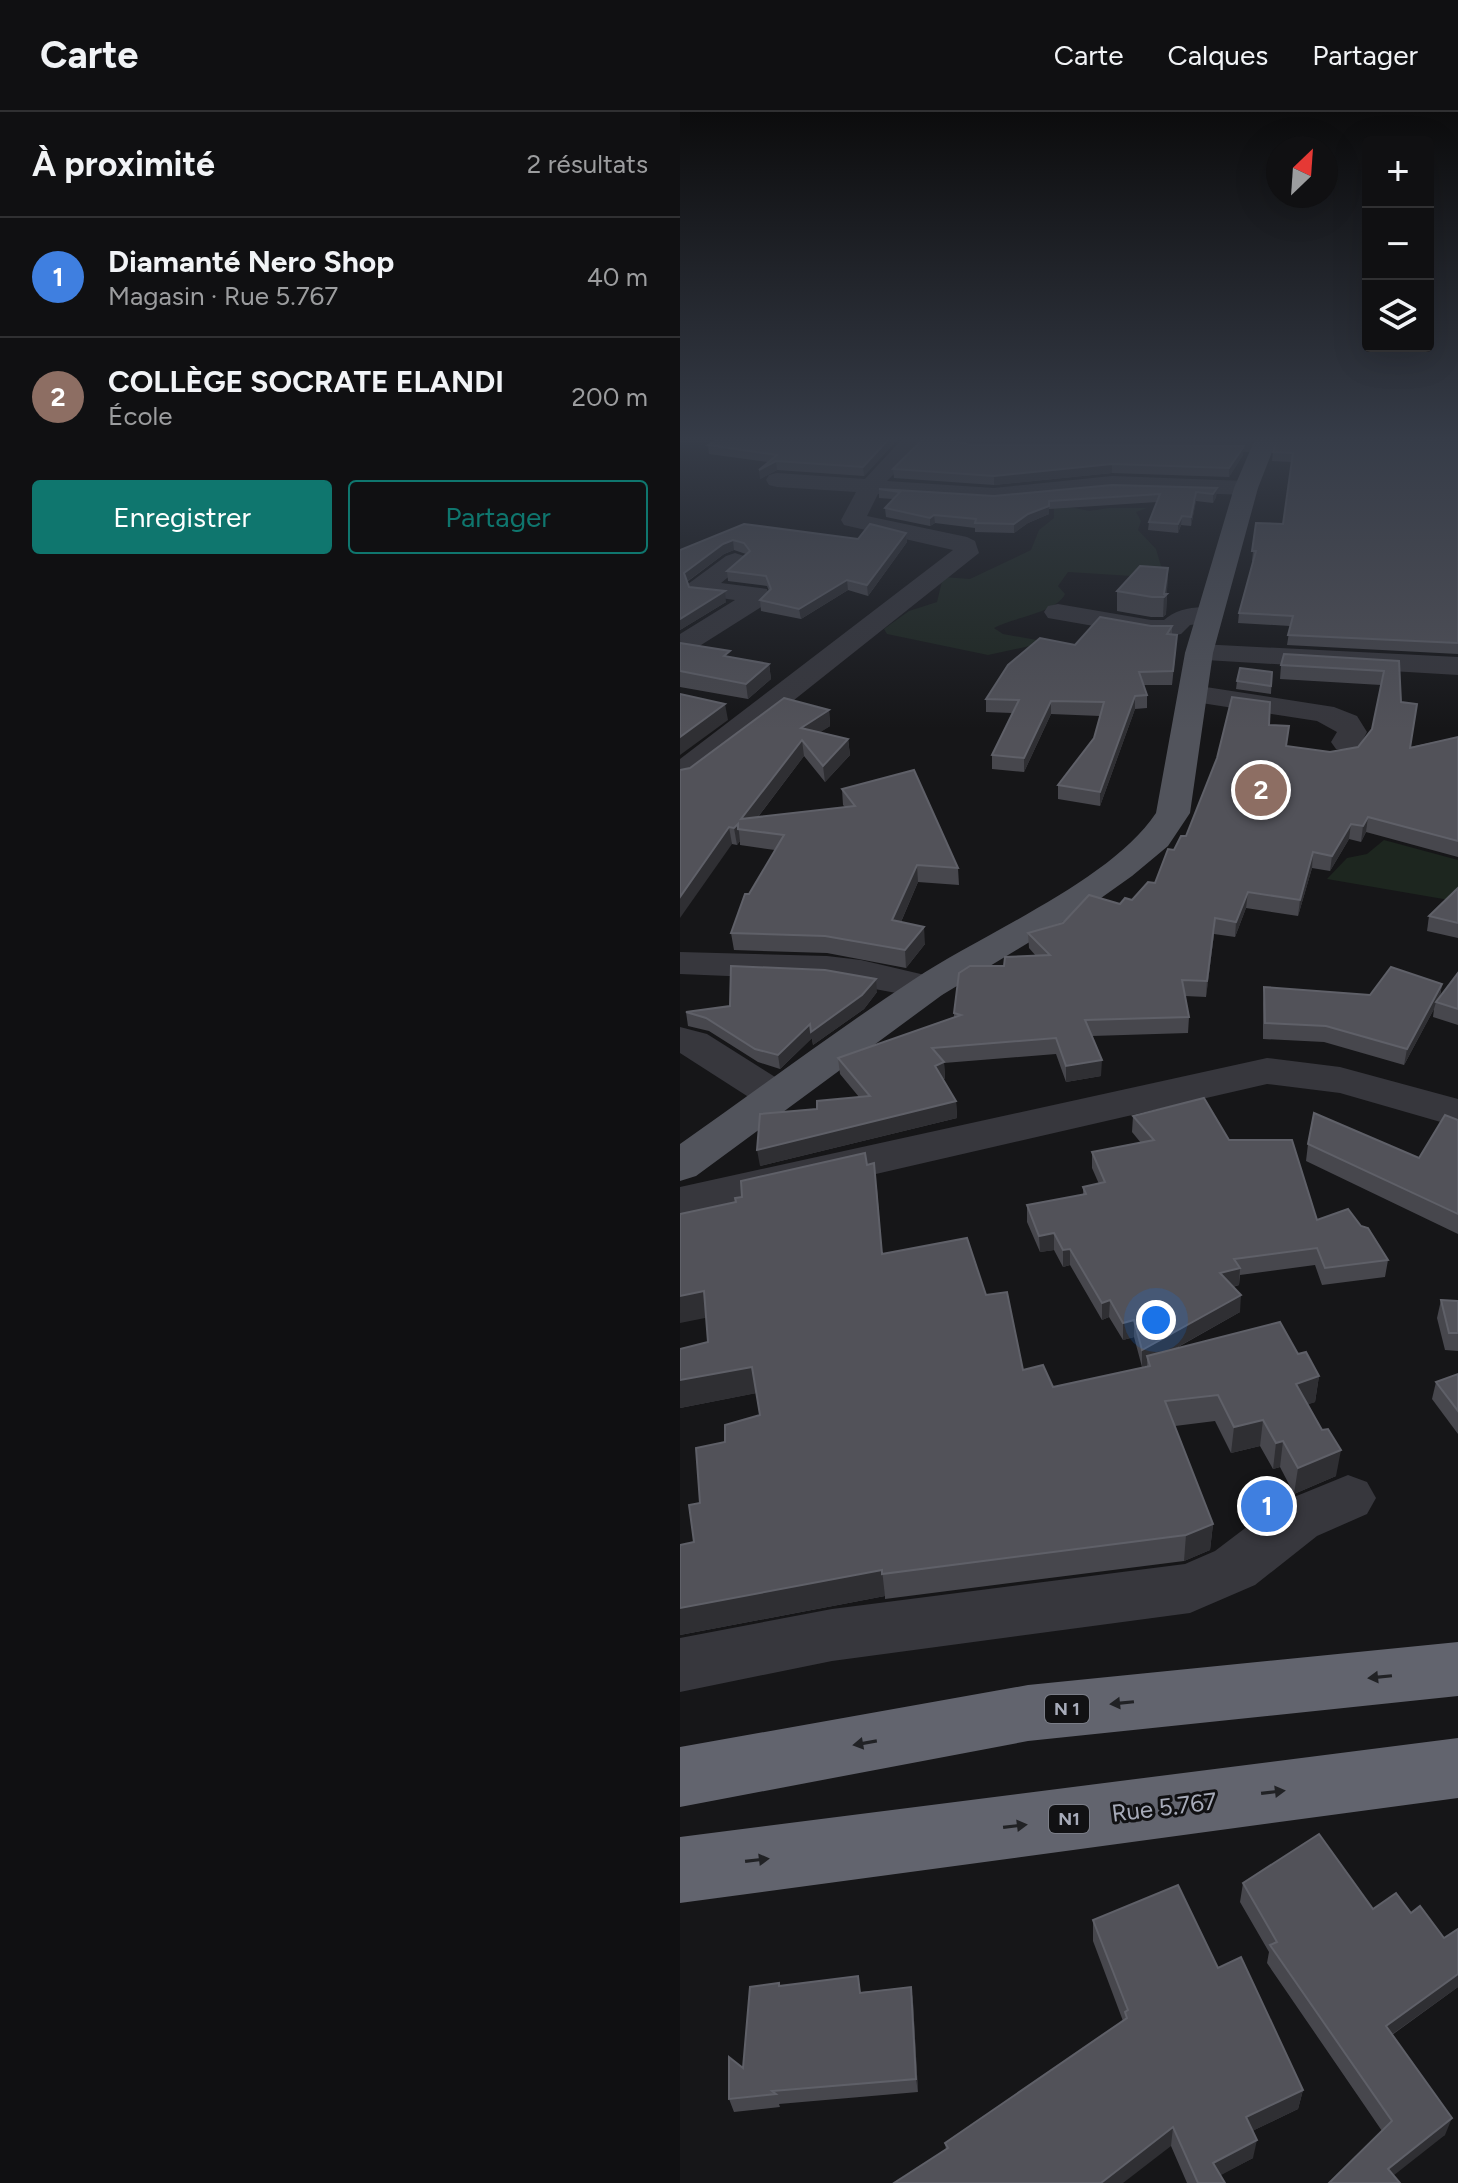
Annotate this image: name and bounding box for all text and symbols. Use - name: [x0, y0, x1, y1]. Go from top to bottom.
- text: Carte: [40, 32, 138, 78]
- text: Carte: [1054, 38, 1124, 72]
- text: Calques: [1168, 38, 1268, 72]
- text: Partager: [1312, 38, 1418, 72]
- north arrow: [1266, 136, 1338, 208]
- map controls: [1362, 136, 1434, 352]
- button: +: [1362, 136, 1434, 208]
- text: À proximité: [32, 144, 215, 185]
- text: 2 résultats: [527, 148, 648, 180]
- button: −: [1362, 208, 1434, 280]
- text: Diamanté Nero Shop: [108, 243, 394, 280]
- text: 1: [53, 261, 63, 293]
- text: 40 m: [587, 261, 648, 293]
- text: Magasin · Rue 5.767: [108, 280, 338, 312]
- button: layers: [1362, 280, 1434, 352]
- text: COLLÈGE SOCRATE ELANDI: [108, 363, 504, 400]
- text: 2: [50, 381, 66, 413]
- text: 200 m: [572, 381, 648, 413]
- text: École: [108, 400, 172, 432]
- button: Enregistrer: [32, 480, 332, 554]
- button: Partager: [348, 480, 648, 554]
- pin: 2: [1235, 760, 1287, 820]
- your location: [1136, 1300, 1176, 1340]
- pin: 1: [1241, 1476, 1293, 1536]
- one-way arrow: [1367, 1670, 1392, 1683]
- road number: N 1: [1045, 1695, 1089, 1723]
- one-way arrow: [1109, 1697, 1134, 1710]
- one-way arrow: [852, 1737, 877, 1749]
- street label: Rue 5.767: [1110, 1786, 1218, 1828]
- one-way arrow: [1261, 1786, 1286, 1799]
- road number: N1: [1049, 1805, 1089, 1833]
- one-way arrow: [1003, 1819, 1028, 1832]
- one-way arrow: [745, 1853, 770, 1866]

